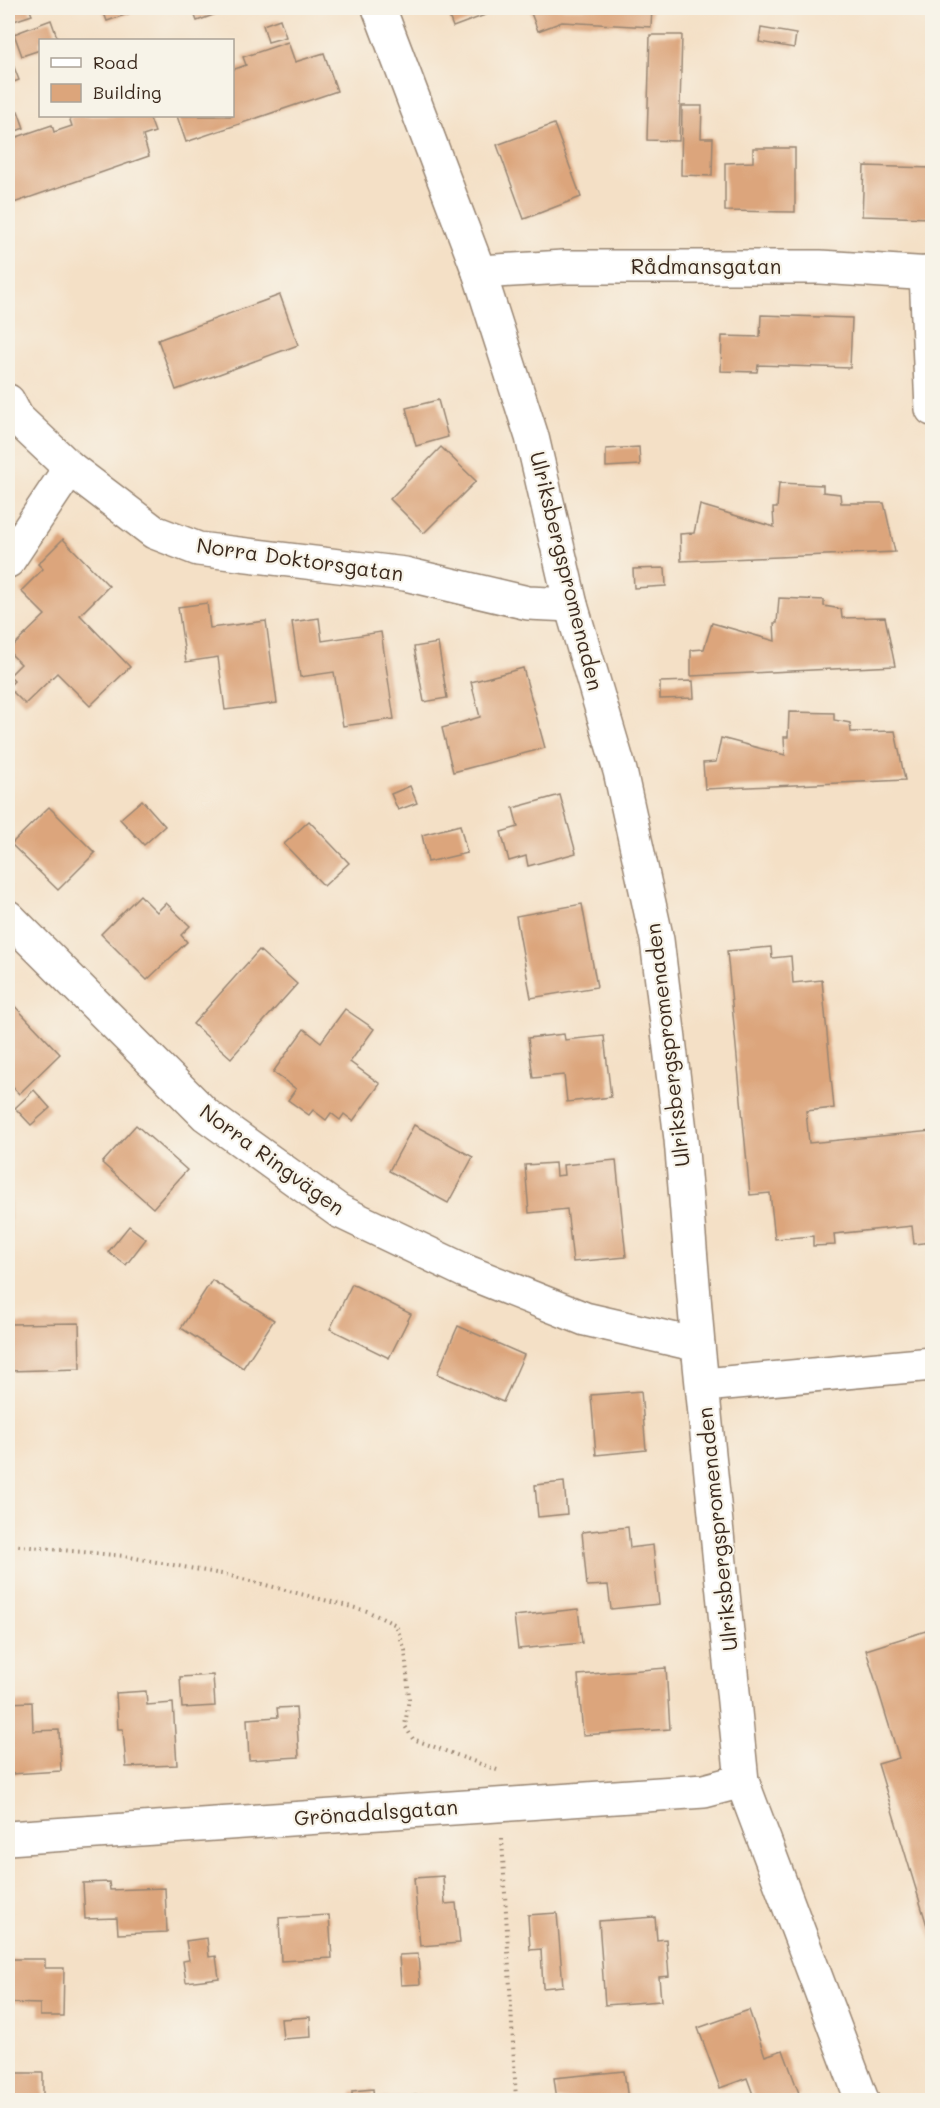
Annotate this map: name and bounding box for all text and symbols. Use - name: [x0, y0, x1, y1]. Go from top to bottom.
- legend: [39, 39, 234, 117]
- text: Road: [93, 50, 138, 74]
- text: Building: [93, 80, 161, 104]
- street label: Rådmansgatan: [631, 252, 781, 279]
- street label: Ulriksbergspromenaden: [525, 448, 610, 693]
- street label: Norra Doktorsgatan: [195, 531, 405, 586]
- street label: Ulriksbergspromenaden: [638, 922, 695, 1169]
- street label: Norra Ringvägen: [195, 1097, 351, 1220]
- street label: Ulriksbergspromenaden: [690, 1406, 743, 1653]
- street label: Grönadalsgatan: [293, 1792, 459, 1831]

